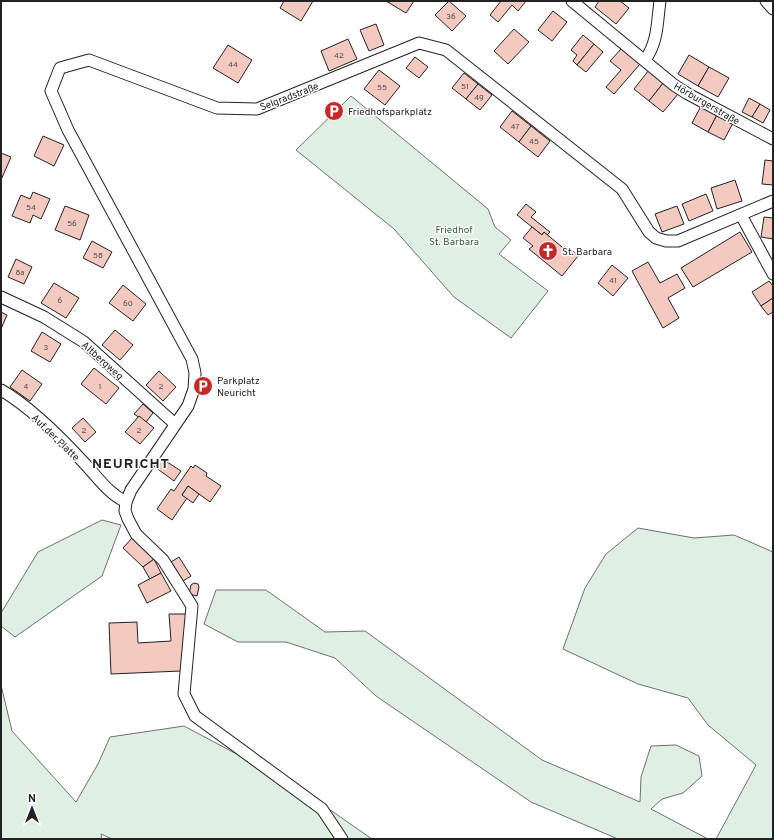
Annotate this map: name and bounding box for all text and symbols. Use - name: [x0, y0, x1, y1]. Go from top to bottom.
- house number: 36: [446, 12, 456, 22]
- house number: 42: [334, 51, 344, 61]
- house number: 44: [228, 60, 238, 70]
- street label: Selgradstraße: [258, 80, 321, 115]
- street label: Hörburgerstraße: [671, 80, 742, 128]
- house number: 51: [461, 82, 469, 92]
- house number: 55: [377, 83, 387, 93]
- house number: 49: [474, 93, 484, 103]
- parking icon: Friedhofsparkplatz: [323, 100, 345, 122]
- place label: Friedhofsparkplatz: [348, 106, 432, 119]
- house number: 47: [510, 122, 520, 132]
- house number: 45: [529, 137, 539, 147]
- house number: 54: [26, 203, 36, 213]
- house number: 56: [67, 219, 77, 229]
- park label: Friedhof St. Barbara: [429, 224, 479, 249]
- church icon: St. Barbara: [537, 240, 559, 262]
- place label: St. Barbara: [562, 246, 612, 259]
- house number: 58: [93, 251, 103, 261]
- house number: 8a: [15, 268, 25, 278]
- house number: 41: [609, 276, 617, 286]
- house number: 6: [58, 296, 63, 306]
- house number: 60: [123, 299, 133, 309]
- street label: Altbergweg: [78, 339, 126, 383]
- house number: 3: [44, 343, 49, 353]
- parking icon: Parkplatz Neuricht: [192, 375, 214, 397]
- place label: Parkplatz Neuricht: [217, 375, 260, 400]
- house number: 4: [24, 382, 29, 392]
- house number: 1: [99, 382, 101, 392]
- house number: 2: [159, 382, 164, 392]
- street label: Auf der Platte: [28, 412, 82, 464]
- house number: 2: [82, 426, 87, 436]
- house number: 2: [137, 426, 142, 436]
- district label: NEURICHT: [92, 456, 170, 473]
- north arrow: [12, 788, 52, 828]
- text: N: [28, 792, 36, 806]

